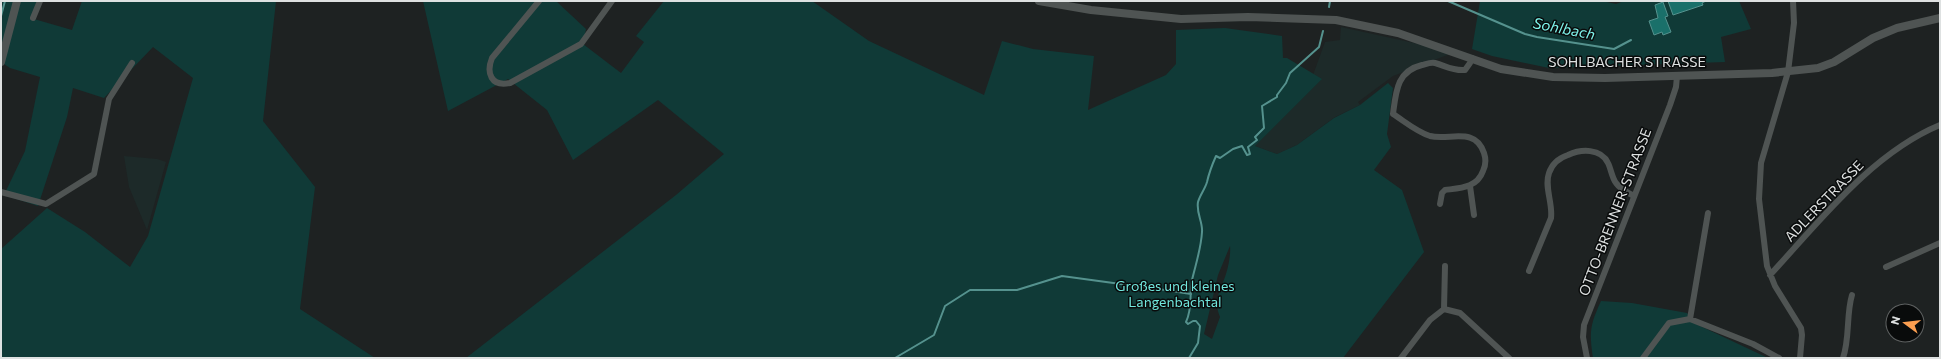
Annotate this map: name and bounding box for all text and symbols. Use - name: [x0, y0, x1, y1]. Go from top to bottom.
- water label: Sohlbach: [1532, 13, 1597, 43]
- street label: SOHLBACHER STRASSE: [1548, 53, 1706, 70]
- street label: OTTO-BRENNER-STRASSE: [1575, 126, 1654, 298]
- street label: ADLERSTRASSE: [1781, 156, 1867, 245]
- park label: Großes und kleines Langenbachtal: [1115, 277, 1235, 310]
- north arrow: [1885, 303, 1925, 343]
- text: N: [1888, 315, 1902, 326]

